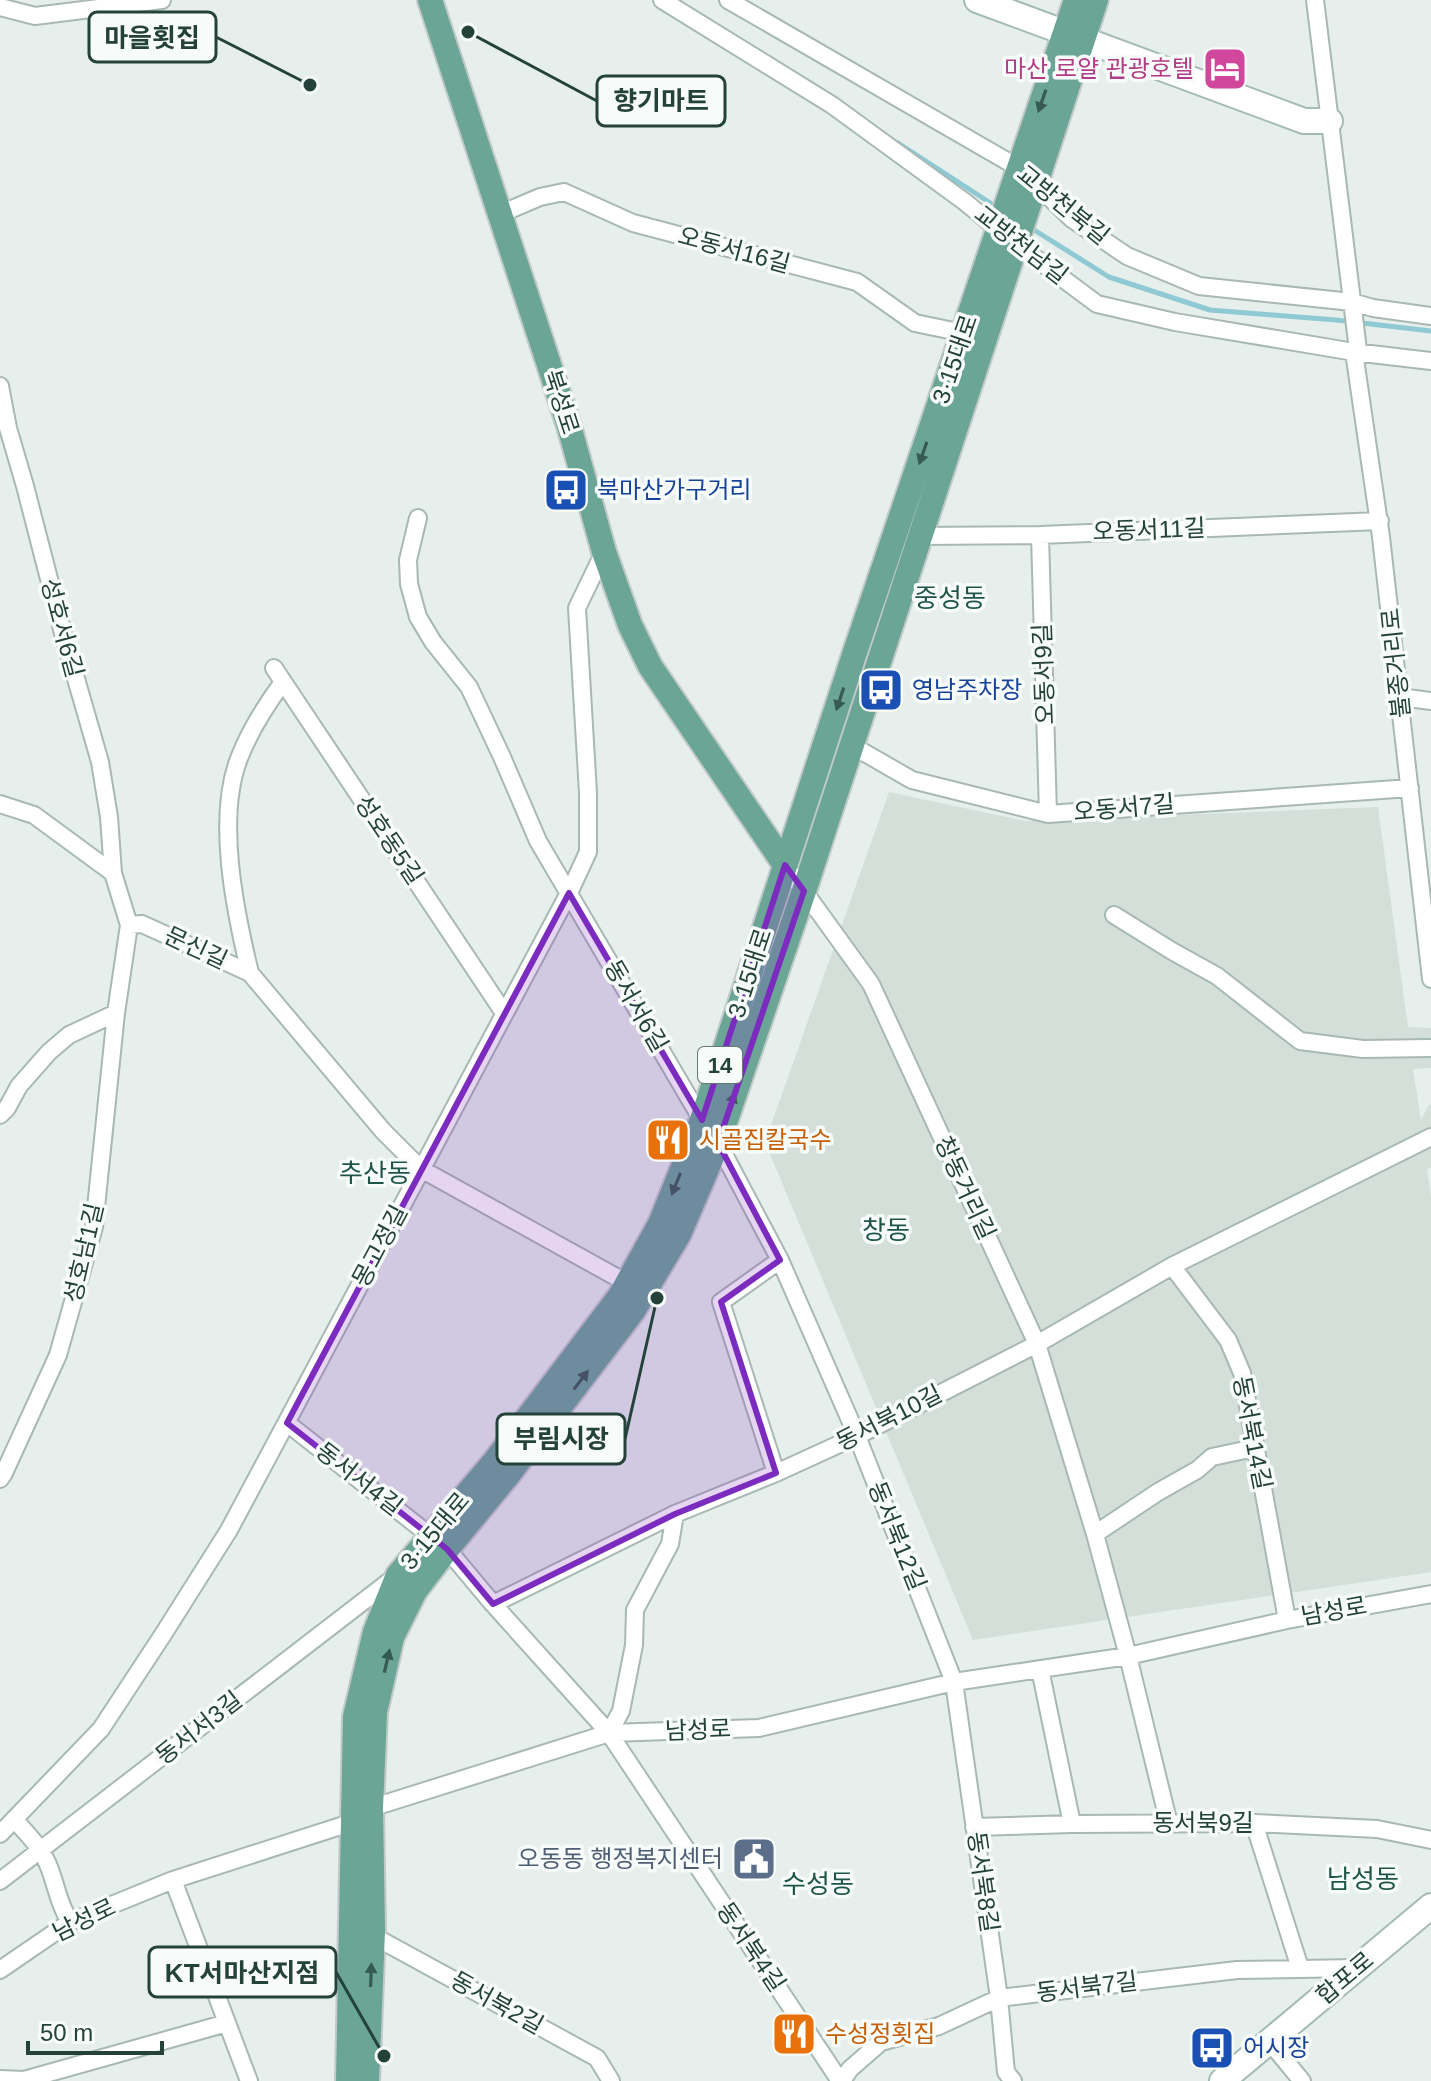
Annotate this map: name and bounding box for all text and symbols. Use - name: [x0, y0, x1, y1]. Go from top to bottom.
- callout: 마을횟집: [89, 12, 216, 62]
- text: 마을횟집: [104, 23, 200, 53]
- hotel icon: 마산 로얄 관광호텔: [1201, 45, 1249, 93]
- place label: 마산 로얄 관광호텔: [1004, 55, 1194, 82]
- callout: 향기마트: [597, 76, 725, 126]
- text: 향기마트: [613, 86, 709, 116]
- one-way arrow: [1036, 89, 1048, 113]
- street label: 교방천북길: [1012, 159, 1115, 250]
- street label: 교방천남길: [969, 200, 1073, 289]
- street label: 오동서16길: [675, 222, 793, 277]
- street label: 3·15대로: [927, 311, 982, 407]
- street label: 북성로: [538, 366, 585, 438]
- one-way arrow: [916, 441, 928, 465]
- bus stop icon: 북마산가구거리: [542, 466, 590, 514]
- place label: 북마산가구거리: [597, 476, 752, 503]
- street label: 오동서11길: [1092, 514, 1206, 545]
- street label: 성호서6길: [36, 575, 89, 680]
- district label: 중성동: [914, 583, 986, 613]
- street label: 불종거리로: [1376, 607, 1415, 719]
- street label: 오동서9길: [1028, 623, 1059, 725]
- bus stop icon: 영남주차장: [857, 666, 905, 714]
- place label: 영남주차장: [912, 676, 1022, 703]
- one-way arrow: [833, 688, 846, 712]
- street label: 성호동5길: [350, 790, 429, 889]
- street label: 오동서7길: [1072, 790, 1176, 825]
- street label: 문신길: [160, 921, 232, 974]
- street label: 3·15대로: [722, 925, 777, 1021]
- street label: 동서서6길: [599, 955, 674, 1057]
- road number: 14: [698, 1047, 742, 1083]
- one-way arrow: [726, 1092, 738, 1116]
- restaurant icon: 시골집칼국수: [644, 1116, 692, 1164]
- place label: 시골집칼국수: [699, 1126, 831, 1153]
- street label: 창동거리길: [930, 1132, 1001, 1244]
- district label: 추산동: [339, 1158, 411, 1188]
- one-way arrow: [670, 1172, 683, 1196]
- street label: 성호남1길: [59, 1200, 108, 1305]
- street label: 몽고정길: [347, 1200, 412, 1291]
- district label: 창동: [862, 1215, 910, 1245]
- one-way arrow: [572, 1370, 588, 1390]
- street label: 동서북14길: [1228, 1374, 1277, 1492]
- street label: 동서북10길: [831, 1379, 946, 1456]
- callout: 부림시장: [497, 1414, 625, 1464]
- text: 부림시장: [513, 1424, 609, 1454]
- street label: 동서서4길: [311, 1437, 408, 1521]
- street label: 동서북12길: [863, 1477, 932, 1594]
- street label: 3·15대로: [395, 1487, 475, 1575]
- street label: 남성로: [1299, 1591, 1369, 1630]
- one-way arrow: [381, 1648, 394, 1673]
- street label: 동서서3길: [150, 1686, 247, 1770]
- street label: 남성로: [664, 1715, 732, 1744]
- street label: 동서북9길: [1152, 1809, 1254, 1836]
- street label: 동서북8길: [963, 1830, 1004, 1934]
- public building icon: 오동동 행정복지센터: [730, 1835, 778, 1883]
- place label: 오동동 행정복지센터: [518, 1845, 723, 1872]
- district label: 남성동: [1327, 1864, 1399, 1894]
- district label: 수성동: [782, 1869, 854, 1899]
- street label: 남성로: [48, 1893, 119, 1946]
- street label: 동서북4길: [712, 1897, 791, 1996]
- street label: 합포로: [1311, 1946, 1379, 2009]
- callout: KT서마산지점: [149, 1947, 336, 1997]
- text: KT서마산지점: [165, 1958, 319, 1988]
- one-way arrow: [365, 1962, 378, 1987]
- street label: 동서북2길: [446, 1966, 548, 2039]
- street label: 동서북7길: [1035, 1967, 1139, 2006]
- scale bar: [28, 2005, 162, 2055]
- restaurant icon: 수성정횟집: [770, 2010, 818, 2058]
- text: 50 m: [40, 2019, 93, 2046]
- place label: 수성정횟집: [825, 2020, 935, 2047]
- bus stop icon: 어시장: [1188, 2024, 1236, 2072]
- place label: 어시장: [1243, 2034, 1309, 2061]

